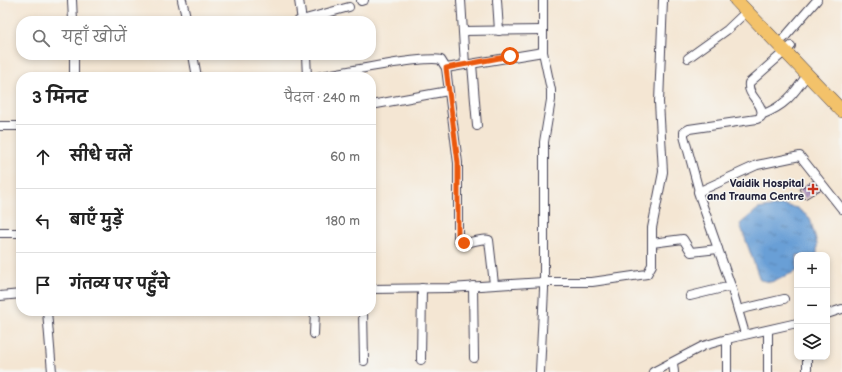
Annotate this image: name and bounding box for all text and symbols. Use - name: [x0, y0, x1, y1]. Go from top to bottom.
- search box: [16, 16, 376, 60]
- icon: search: [30, 27, 52, 49]
- text: यहाँ खोजें: [62, 28, 127, 47]
- route start: [501, 47, 519, 65]
- text: 3 मिनट: [32, 88, 88, 108]
- text: पैदल · 240 m: [284, 90, 360, 106]
- icon: ahead: [32, 146, 54, 168]
- text: सीधे चलें: [70, 147, 132, 166]
- text: 60 m: [330, 149, 360, 165]
- place label: Vaidik Hospital and Trauma Centre: [707, 177, 804, 203]
- marker: Vaidik Hospital and Trauma Centre: [807, 183, 819, 195]
- icon: left: [32, 210, 54, 232]
- text: बाएँ मुड़ें: [70, 211, 123, 230]
- text: 180 m: [325, 213, 360, 229]
- route end: [455, 234, 473, 252]
- map controls: [794, 252, 830, 360]
- button: +: [794, 252, 830, 288]
- icon: arrive: [32, 274, 54, 296]
- text: गंतव्य पर पहुँचे: [70, 275, 169, 294]
- button: −: [794, 288, 830, 324]
- button: layers: [794, 324, 830, 360]

